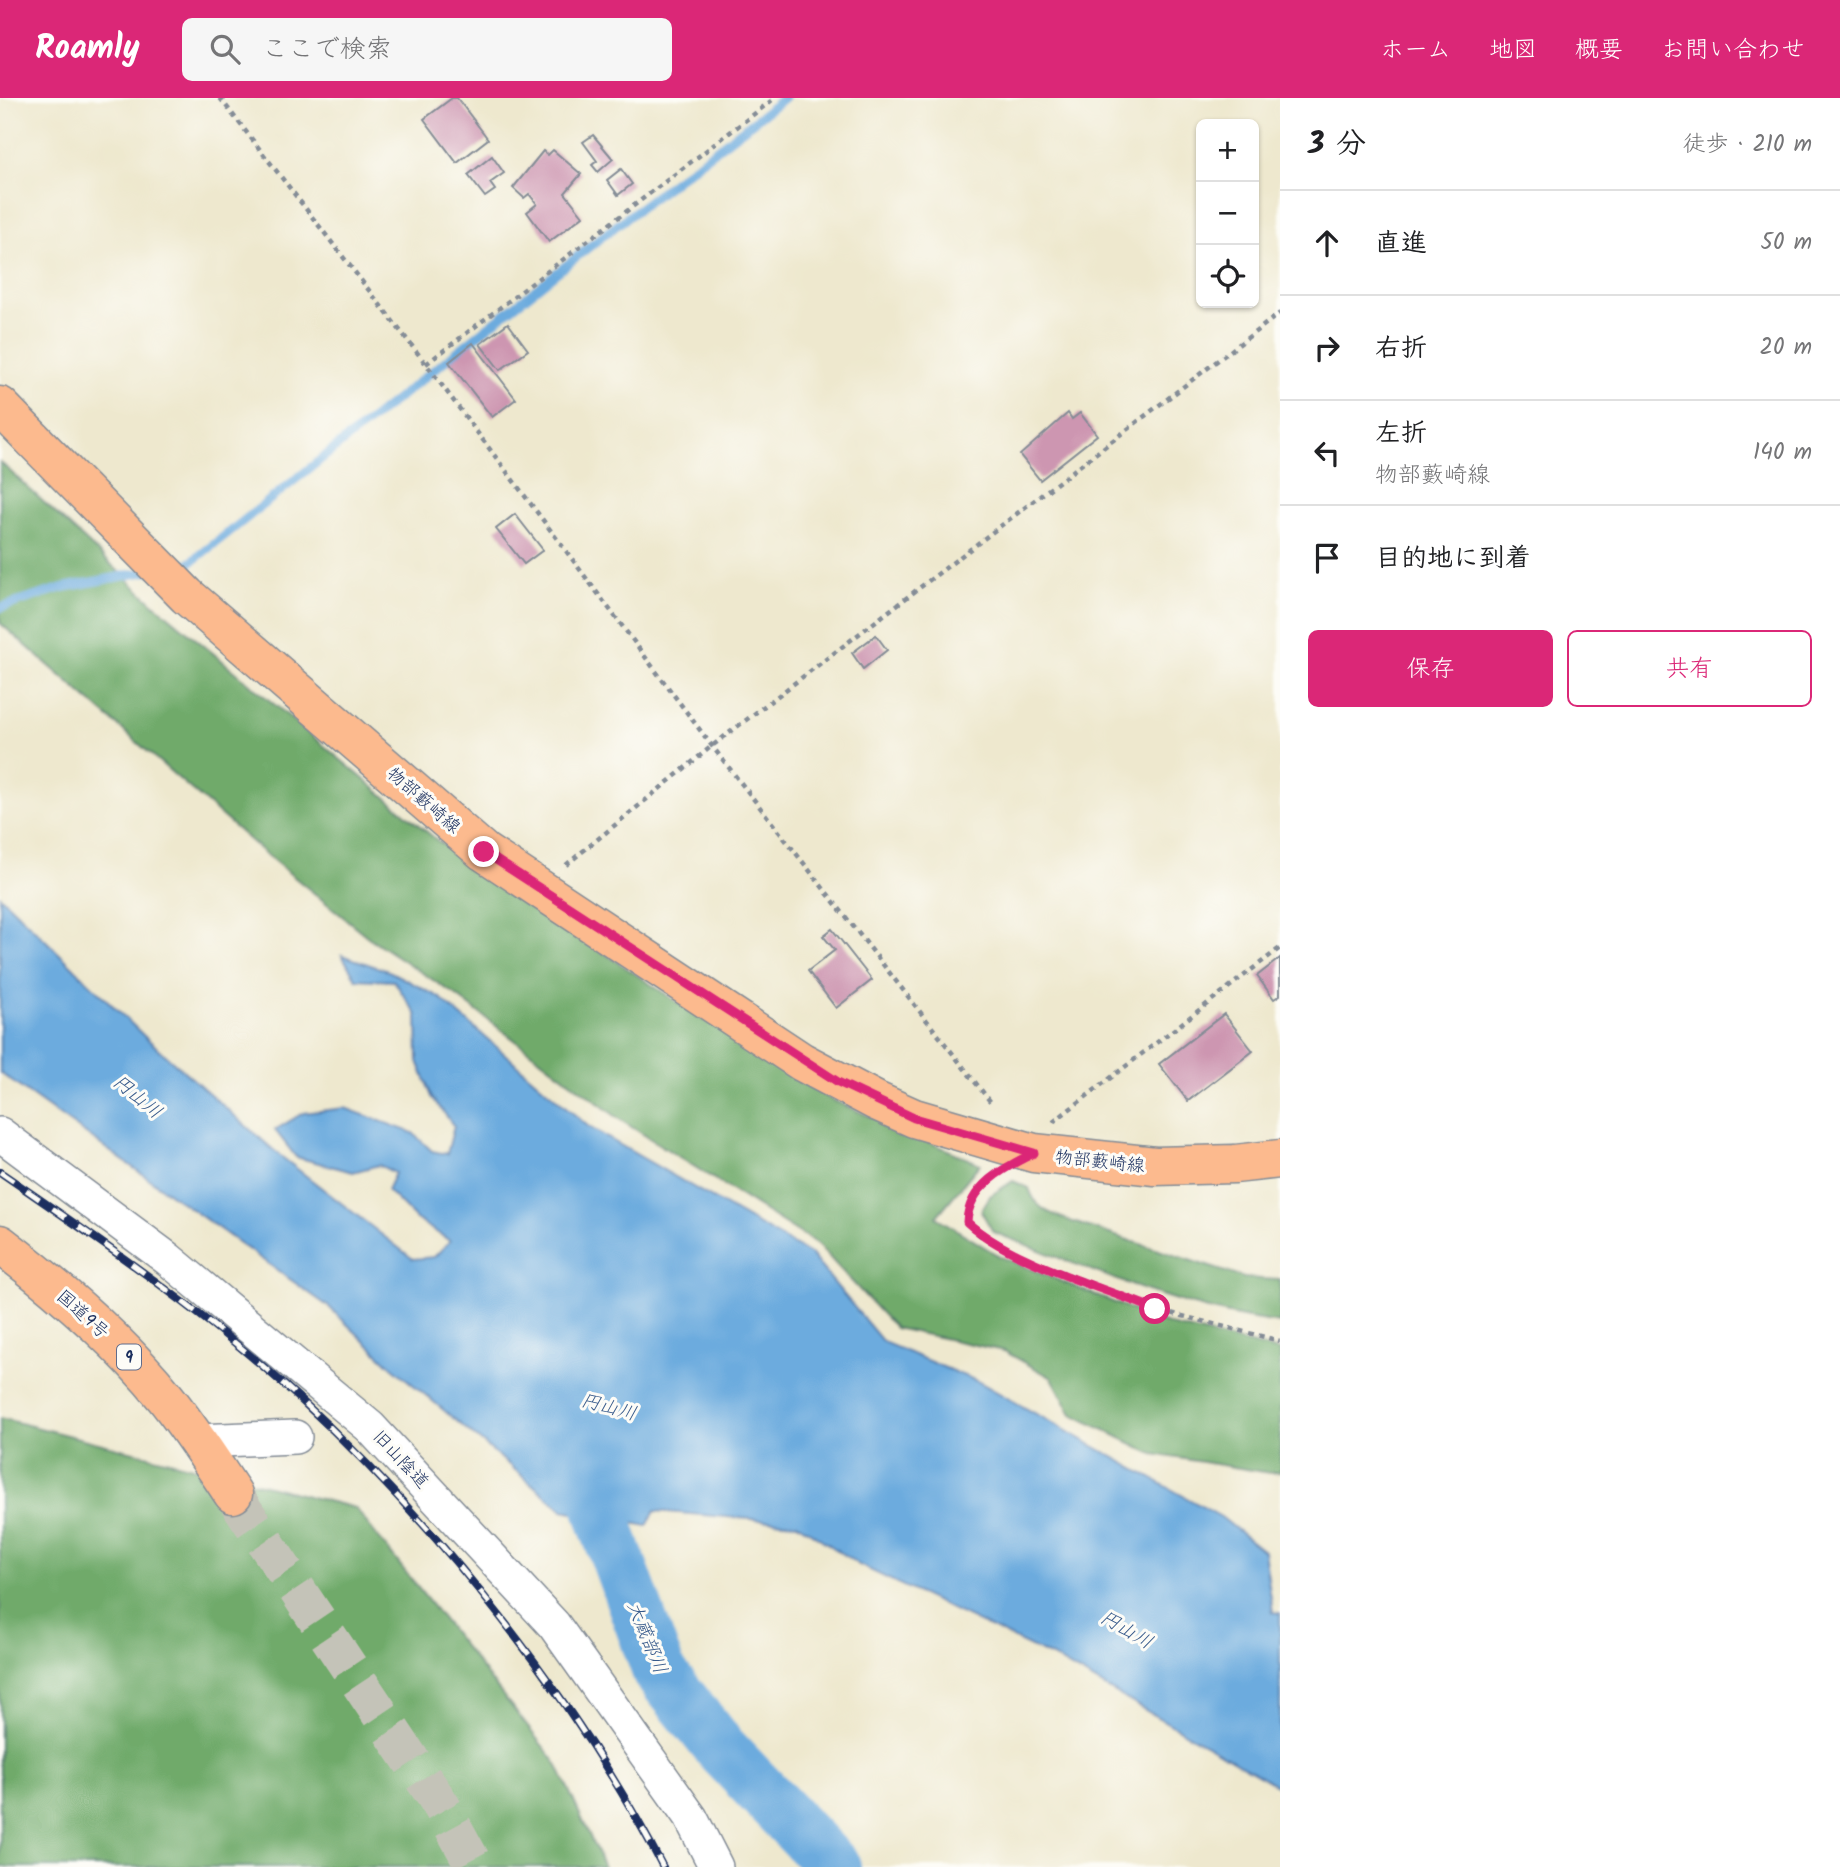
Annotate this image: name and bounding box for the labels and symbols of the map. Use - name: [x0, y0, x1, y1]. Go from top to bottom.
- street label: 物部藪崎線: [380, 761, 466, 842]
- route end: [468, 836, 499, 867]
- water label: 円山川: [105, 1068, 168, 1127]
- street label: 物部藪崎線: [1054, 1143, 1146, 1182]
- street label: 国道9号: [49, 1283, 115, 1347]
- route start: [1139, 1293, 1170, 1324]
- road number: 9: [117, 1344, 141, 1370]
- water label: 円山川: [577, 1386, 640, 1430]
- street label: 旧山陰道: [365, 1424, 435, 1496]
- water label: 大蔵部川: [618, 1597, 674, 1679]
- water label: 円山川: [1094, 1603, 1158, 1658]

